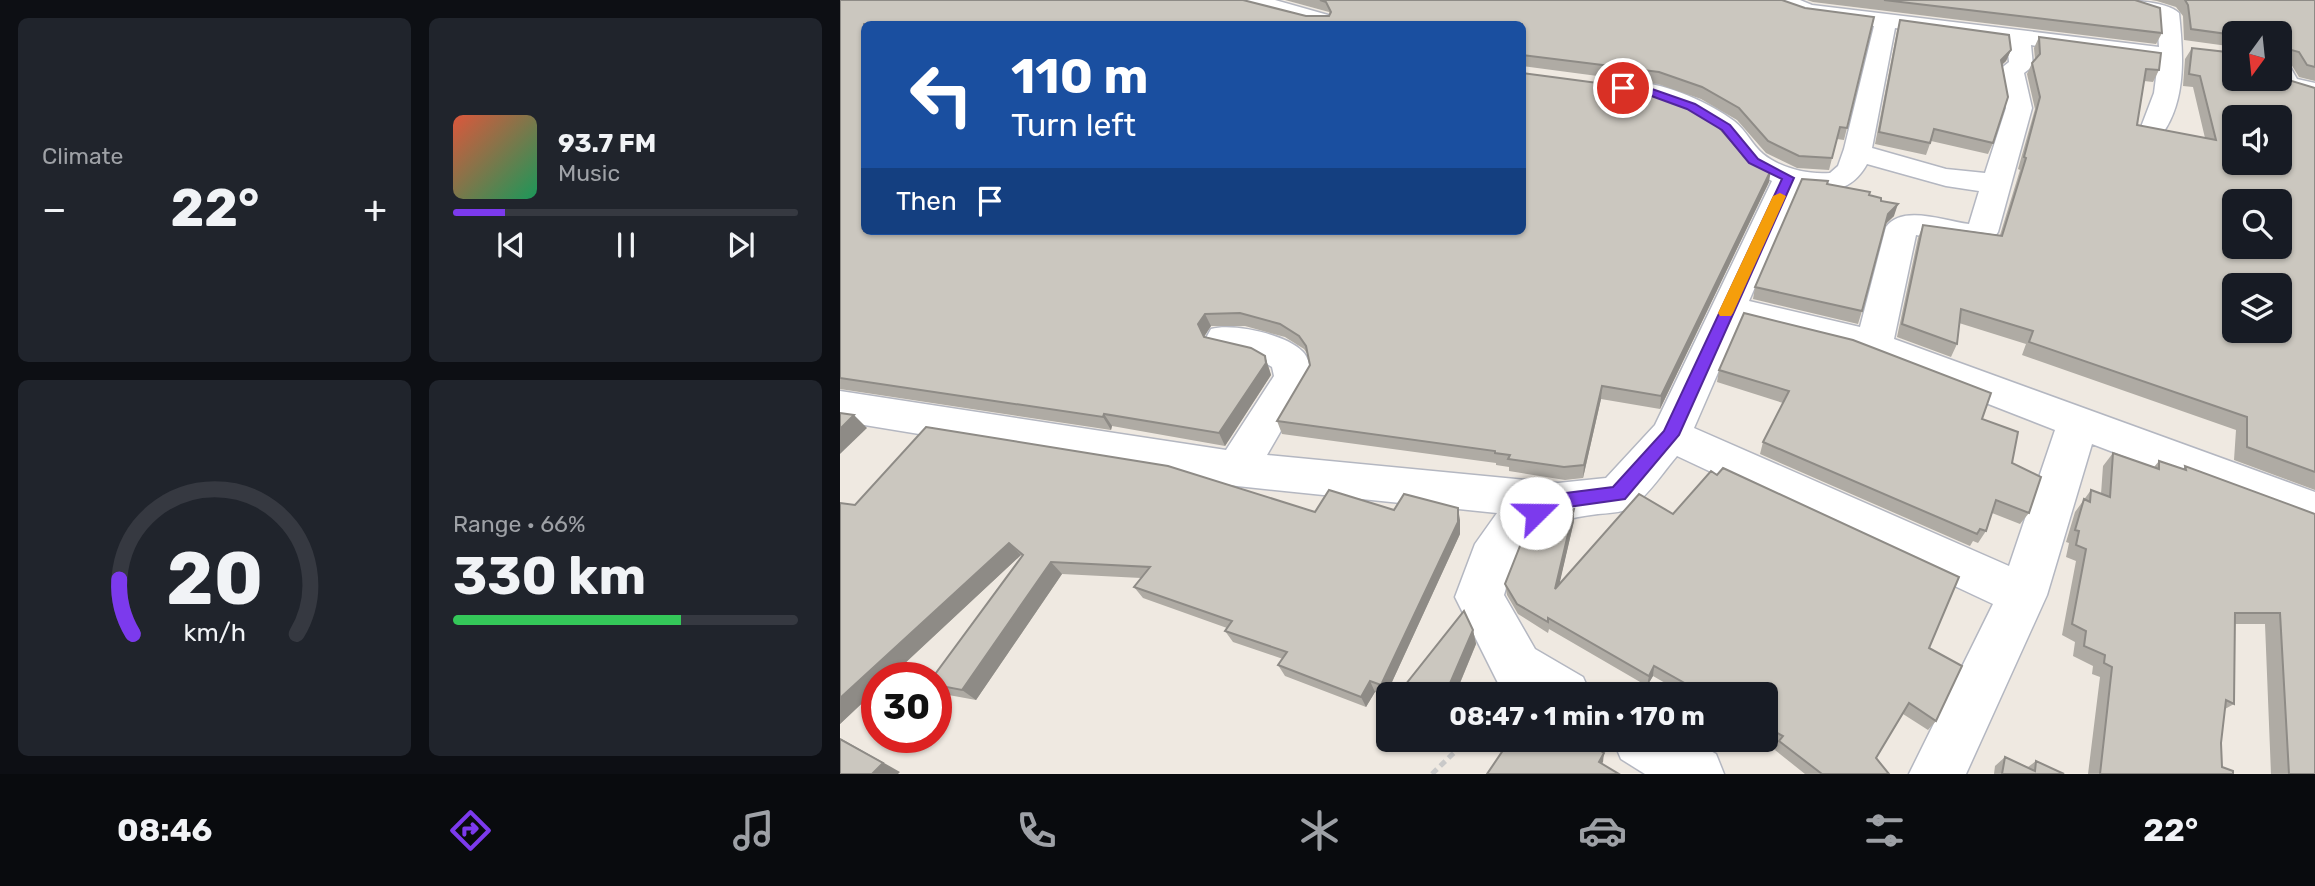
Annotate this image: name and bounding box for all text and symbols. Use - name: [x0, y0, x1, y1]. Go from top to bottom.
- north arrow: [2222, 21, 2292, 91]
- map controls: [2222, 21, 2292, 343]
- text: 110 m: [1011, 47, 1148, 105]
- icon: left: [896, 49, 987, 140]
- pin: [1593, 58, 1653, 118]
- icon: arrive: [1604, 69, 1642, 107]
- button: sound: [2222, 105, 2292, 175]
- text: Turn left: [1011, 106, 1136, 144]
- text: 93.7 FM: [558, 128, 656, 159]
- text: Climate: [42, 142, 123, 170]
- text: Music: [558, 159, 620, 187]
- text: 22°: [171, 177, 260, 239]
- icon: arrive: [971, 182, 1009, 220]
- text: −: [42, 186, 67, 232]
- text: +: [363, 186, 387, 232]
- text: Then: [896, 186, 957, 217]
- button: search: [2222, 189, 2292, 259]
- icon: previous: [492, 226, 530, 264]
- icon: pause: [607, 226, 645, 264]
- icon: next: [722, 226, 760, 264]
- button: layers: [2222, 273, 2292, 343]
- position arrow: [1499, 476, 1573, 550]
- text: Range · 66%: [453, 510, 585, 538]
- text: 20: [166, 536, 263, 622]
- text: 330 km: [453, 545, 646, 607]
- text: km/h: [183, 618, 246, 647]
- speed limit sign: 30: [861, 662, 952, 753]
- text: 08:47 · 1 min · 170 m: [1449, 701, 1705, 732]
- icon: directions: [446, 806, 495, 855]
- icon: music: [729, 806, 778, 855]
- icon: phone: [1012, 806, 1061, 855]
- icon: climate: [1295, 806, 1344, 855]
- icon: car: [1578, 806, 1627, 855]
- icon: filters: [1860, 806, 1909, 855]
- text: 08:46: [117, 811, 212, 849]
- text: 22°: [2143, 811, 2198, 849]

